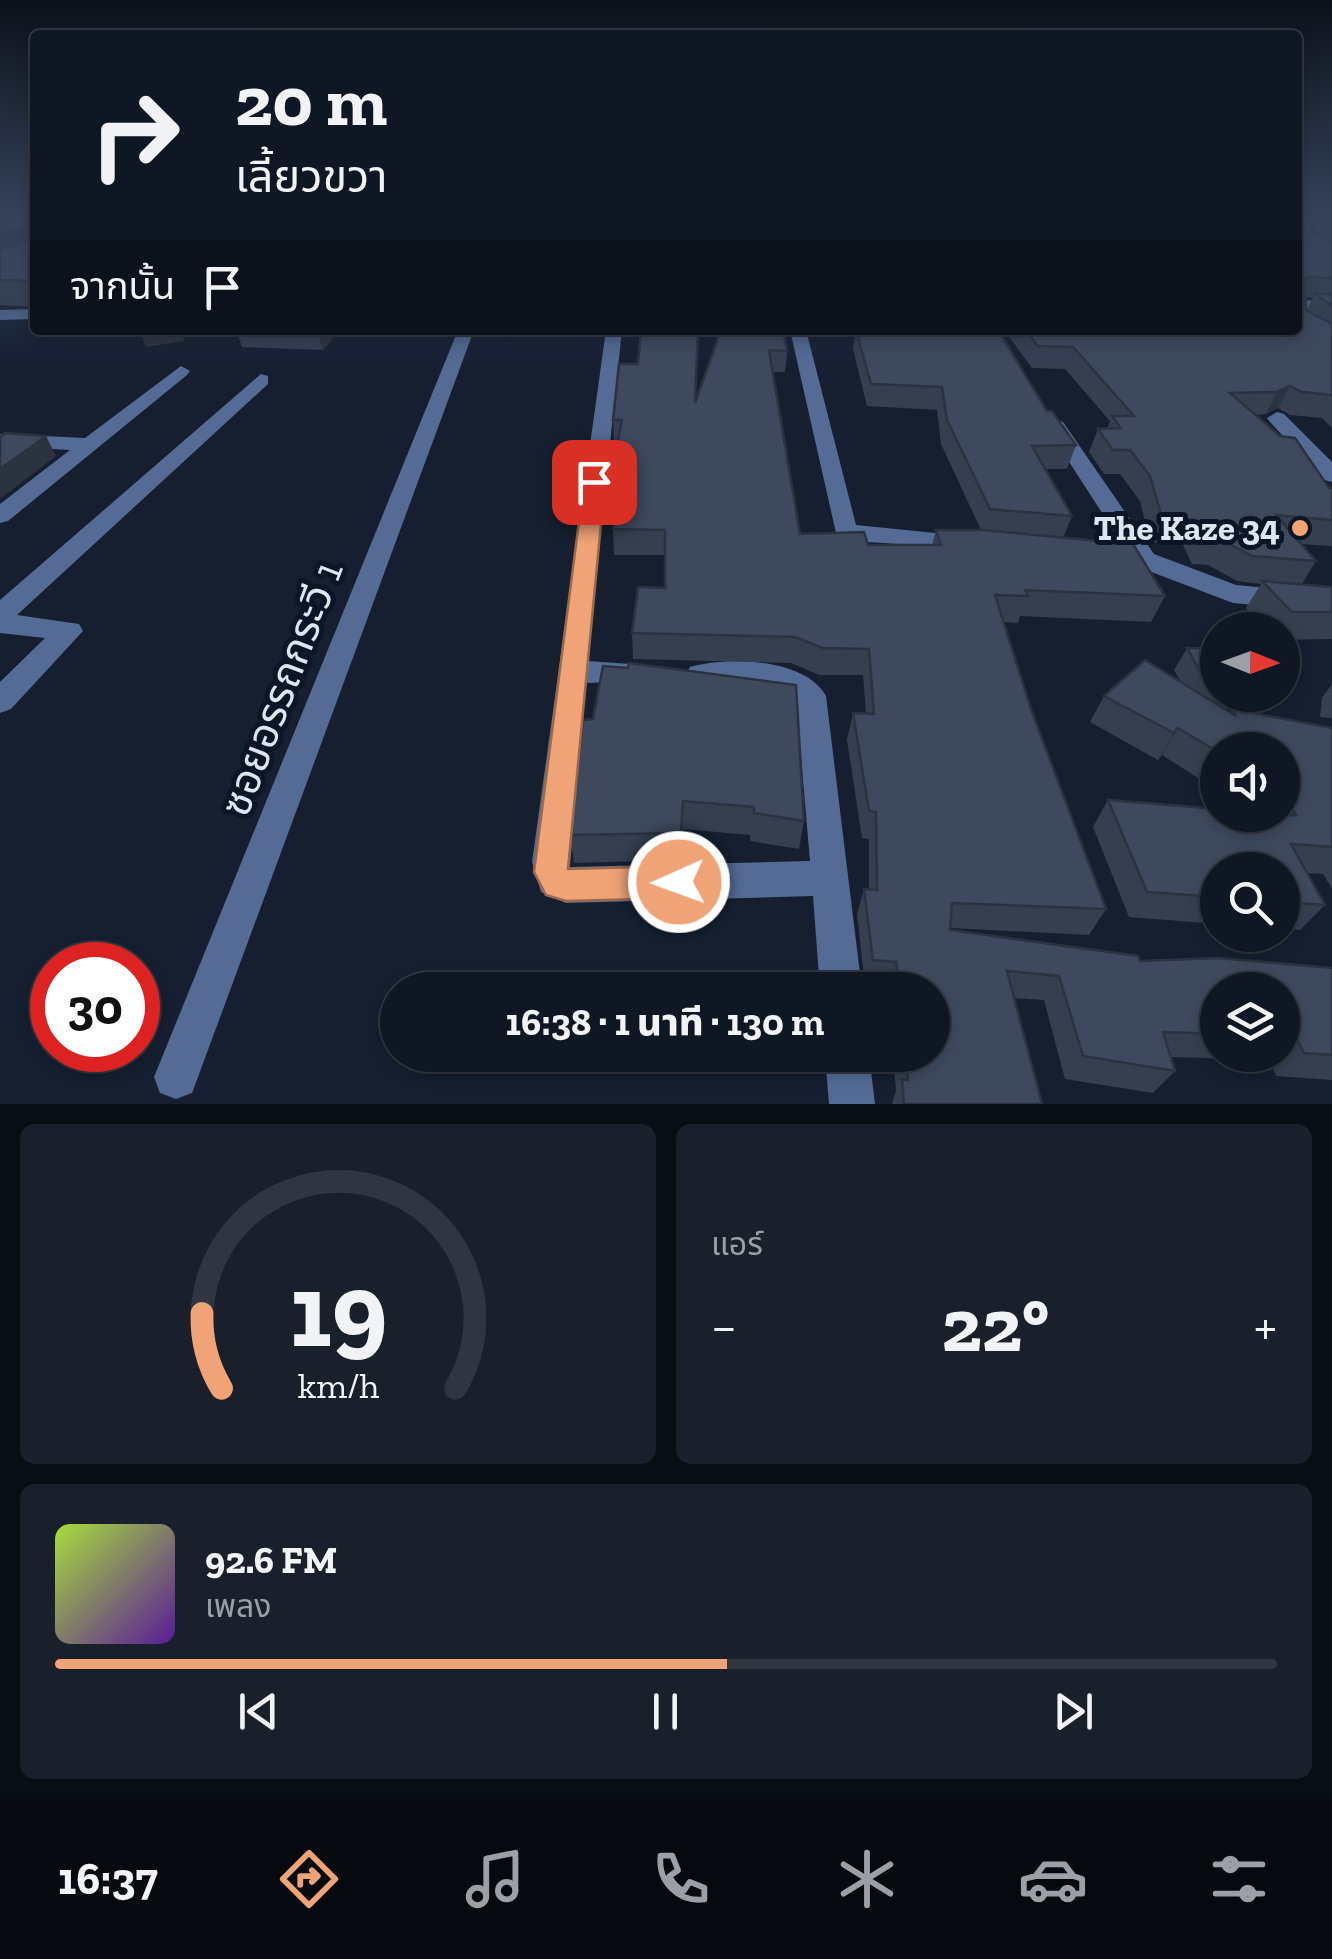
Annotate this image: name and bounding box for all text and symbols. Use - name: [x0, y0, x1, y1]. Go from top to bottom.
- text: 20 m: [235, 59, 387, 143]
- icon: right: [70, 70, 200, 200]
- text: เลี้ยวขวา: [235, 150, 387, 204]
- icon: arrive: [195, 260, 250, 315]
- text: จากนั้น: [70, 263, 175, 309]
- pin: [552, 440, 637, 525]
- icon: arrive: [567, 455, 622, 510]
- place label: The Kaze 34: [1093, 507, 1280, 549]
- marker: The Kaze 34: [1289, 517, 1311, 539]
- street label: ซอยอรรถกระวี 1: [209, 553, 353, 823]
- north arrow: [1200, 612, 1300, 712]
- map controls: [1200, 612, 1300, 1072]
- button: sound: [1200, 732, 1300, 832]
- position arrow: [627, 830, 731, 934]
- button: search: [1200, 852, 1300, 952]
- speed limit sign: 30: [30, 942, 160, 1072]
- button: layers: [1200, 972, 1300, 1072]
- text: 16:38 · 1 นาที · 130 m: [506, 999, 824, 1045]
- text: แอร์: [711, 1225, 763, 1263]
- text: 19: [289, 1248, 387, 1373]
- text: 22°: [941, 1280, 1049, 1370]
- text: −: [711, 1293, 737, 1359]
- text: +: [1254, 1293, 1277, 1359]
- text: km/h: [297, 1364, 379, 1407]
- text: 92.6 FM: [205, 1537, 337, 1583]
- text: เพลง: [205, 1587, 272, 1625]
- icon: previous: [231, 1684, 286, 1739]
- icon: pause: [638, 1684, 693, 1739]
- icon: next: [1046, 1684, 1101, 1739]
- icon: directions: [274, 1844, 344, 1914]
- icon: music: [460, 1844, 530, 1914]
- icon: phone: [646, 1844, 716, 1914]
- icon: climate: [832, 1844, 902, 1914]
- icon: car: [1018, 1844, 1088, 1914]
- icon: filters: [1204, 1844, 1274, 1914]
- text: 16:37: [58, 1852, 158, 1906]

